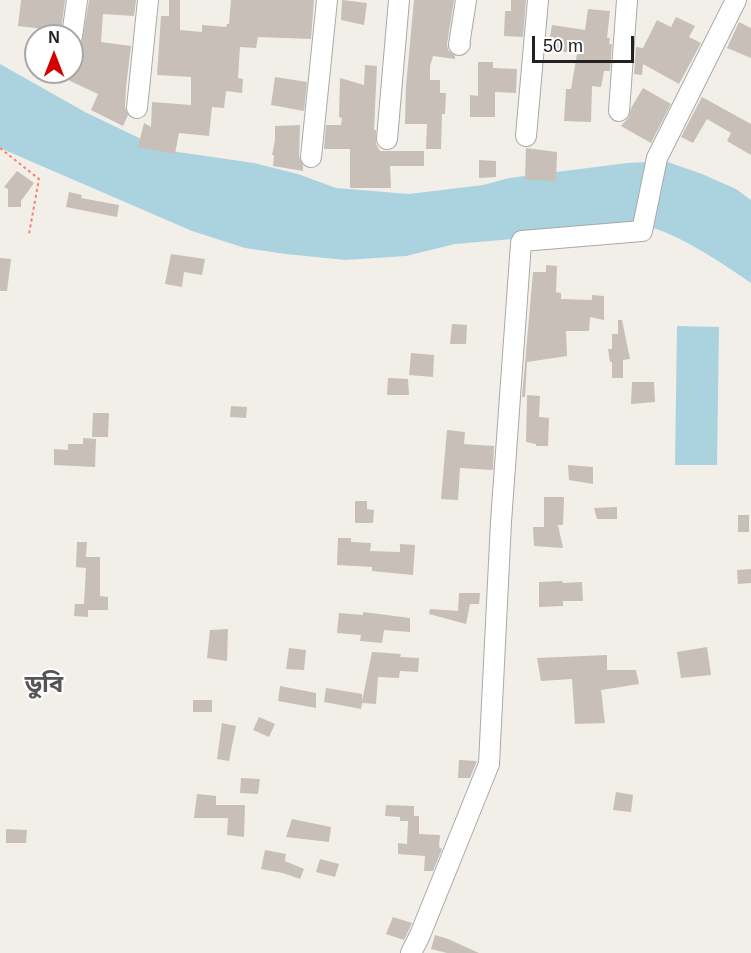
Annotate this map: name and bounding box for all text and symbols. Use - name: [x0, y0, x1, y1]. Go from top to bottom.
- north arrow: [24, 24, 84, 84]
- scale bar: [535, 24, 637, 62]
- text: N: [48, 29, 60, 46]
- text: 50 m: [543, 36, 583, 56]
- district label: ডুবি: [25, 671, 63, 699]

